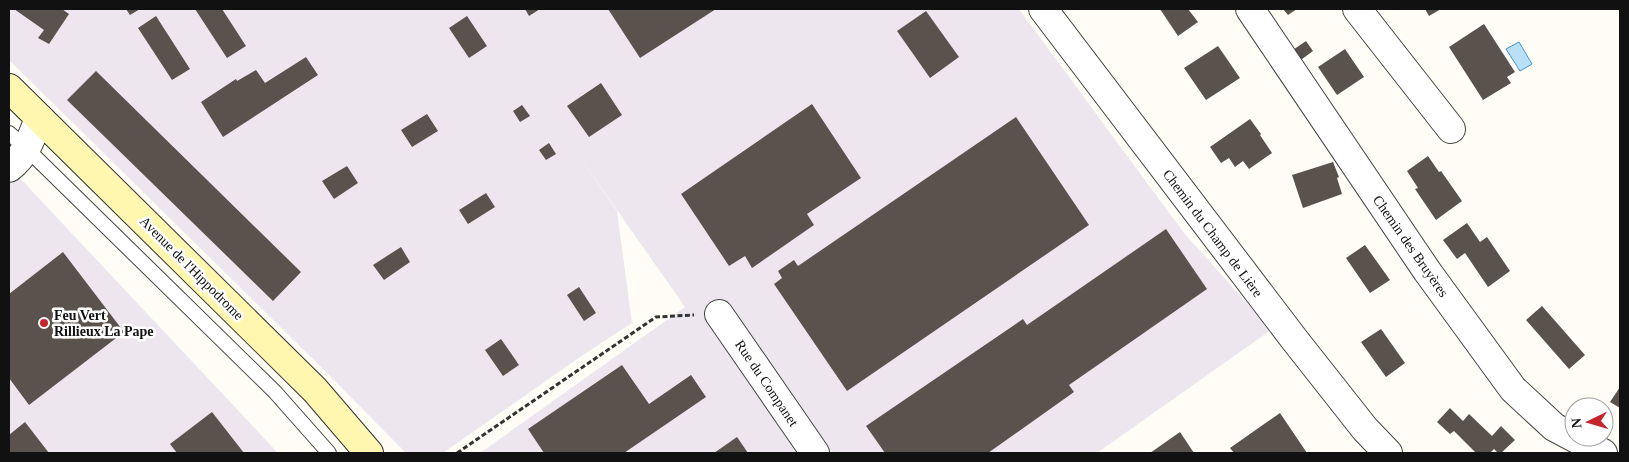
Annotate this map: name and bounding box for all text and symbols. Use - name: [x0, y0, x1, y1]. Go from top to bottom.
- street label: Chemin du Champ de Lière: [1160, 167, 1265, 300]
- street label: Chemin des Bruyères: [1370, 193, 1451, 300]
- street label: Avenue de l'Hippodrome: [137, 214, 246, 323]
- place label: Feu Vert Rillieux La Pape: [54, 308, 154, 339]
- marker: Feu Vert Rillieux La Pape: [38, 317, 50, 329]
- street label: Rue du Companet: [732, 337, 801, 429]
- north arrow: [1564, 397, 1614, 447]
- text: N: [1569, 417, 1584, 429]

